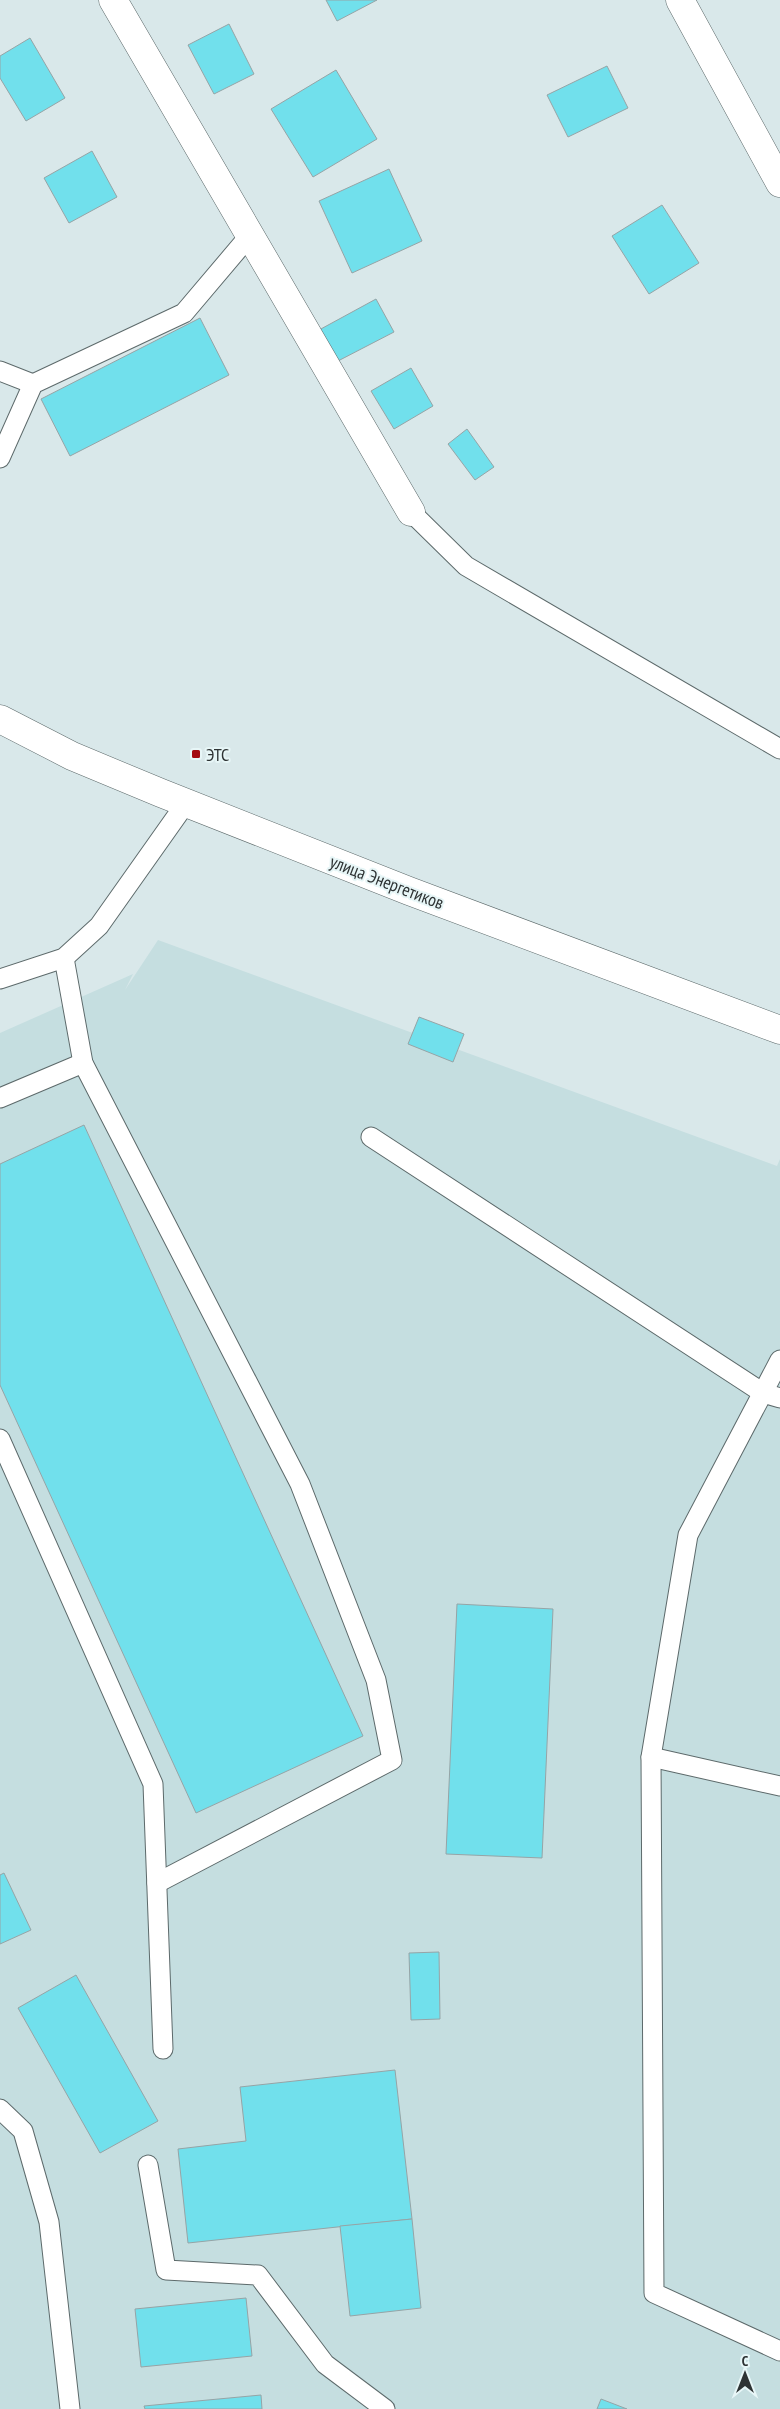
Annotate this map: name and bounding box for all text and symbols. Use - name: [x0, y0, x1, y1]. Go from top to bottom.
- place label: ЭТС: [206, 743, 229, 766]
- marker: ЭТС: [190, 748, 202, 760]
- street label: улица Энергетиков: [327, 850, 447, 914]
- north arrow: [720, 2349, 770, 2399]
- text: С: [742, 2352, 749, 2370]

